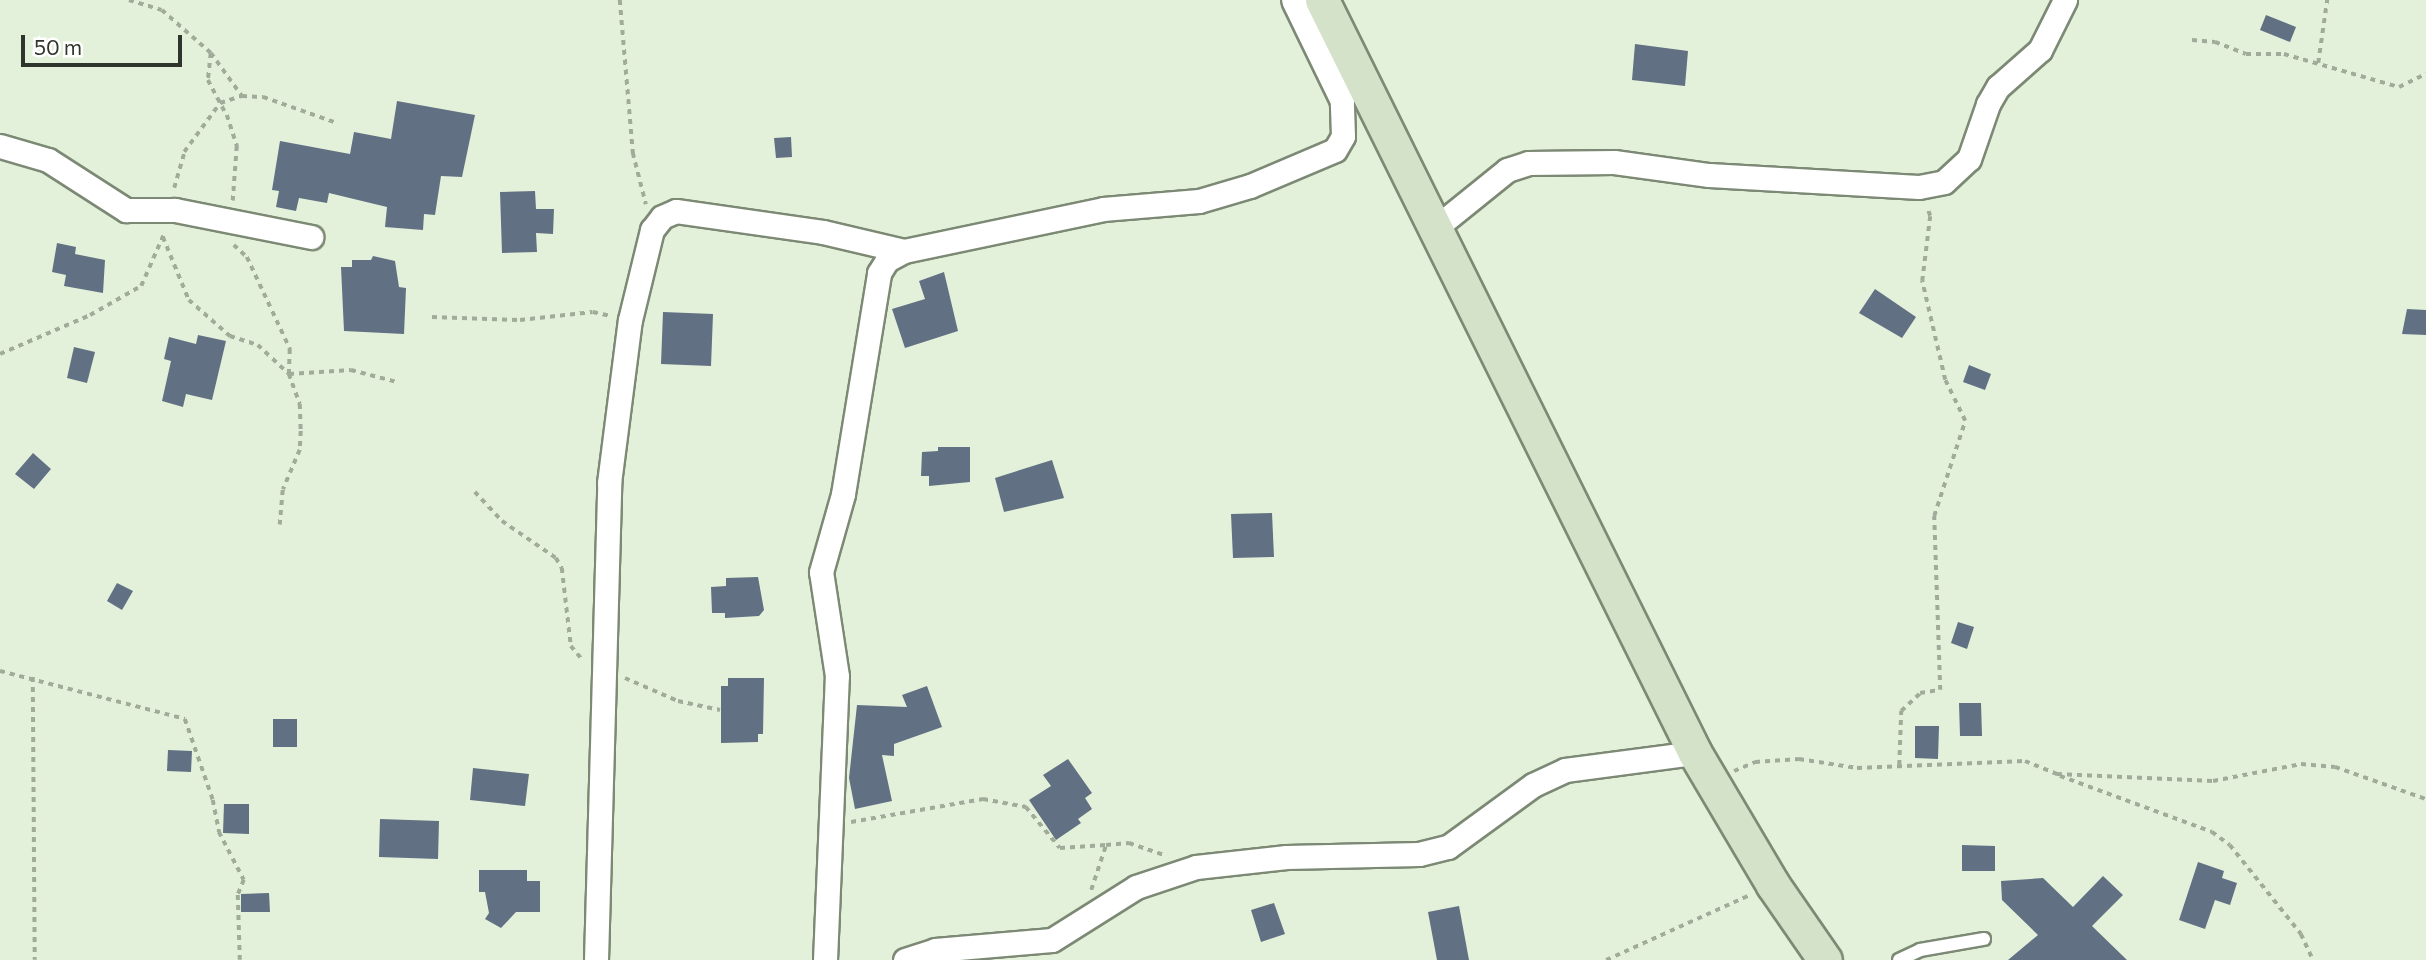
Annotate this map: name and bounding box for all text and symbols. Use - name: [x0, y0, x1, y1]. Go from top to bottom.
- scale bar: [24, 21, 186, 65]
- text: 50 m: [34, 34, 82, 59]

